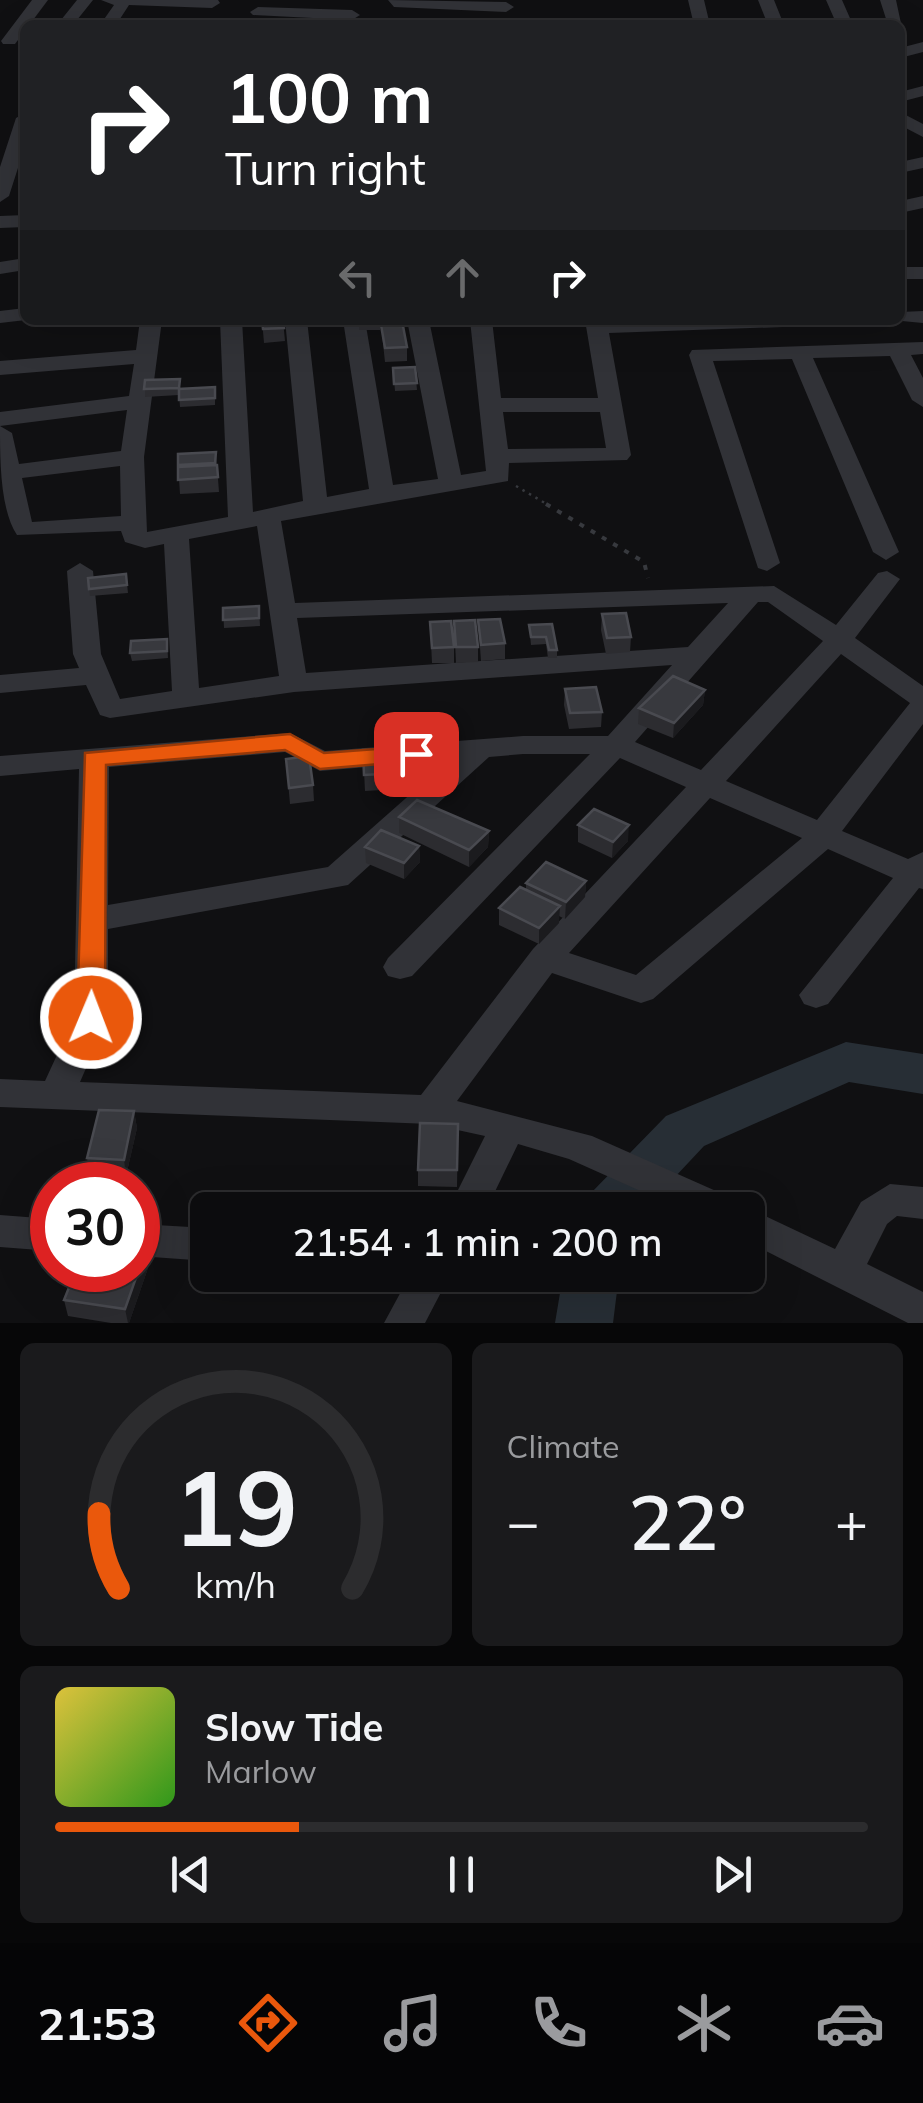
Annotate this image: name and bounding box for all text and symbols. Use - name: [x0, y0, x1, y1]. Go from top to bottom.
- text: 100 m: [225, 53, 433, 141]
- icon: right: [60, 60, 190, 190]
- text: Turn right: [225, 140, 426, 196]
- icon: left: [330, 250, 385, 305]
- icon: ahead: [435, 250, 490, 305]
- icon: right: [540, 250, 595, 305]
- pin: [374, 712, 459, 797]
- icon: arrive: [389, 727, 444, 782]
- position arrow: [39, 966, 143, 1070]
- speed limit sign: 30: [30, 1162, 160, 1292]
- text: 21:54 · 1 min · 200 m: [292, 1218, 663, 1266]
- text: Climate: [507, 1426, 619, 1466]
- text: 19: [173, 1441, 298, 1572]
- text: 22°: [628, 1475, 746, 1569]
- text: −: [507, 1487, 540, 1556]
- text: +: [835, 1487, 868, 1556]
- text: km/h: [195, 1562, 276, 1607]
- text: Slow Tide: [205, 1703, 383, 1751]
- text: Marlow: [205, 1751, 317, 1791]
- icon: previous: [163, 1847, 218, 1902]
- icon: pause: [434, 1847, 489, 1902]
- icon: next: [705, 1847, 760, 1902]
- icon: directions: [233, 1988, 303, 2058]
- icon: music: [378, 1988, 448, 2058]
- icon: phone: [524, 1988, 594, 2058]
- icon: climate: [669, 1988, 739, 2058]
- icon: car: [815, 1988, 885, 2058]
- text: 21:53: [38, 1995, 157, 2051]

